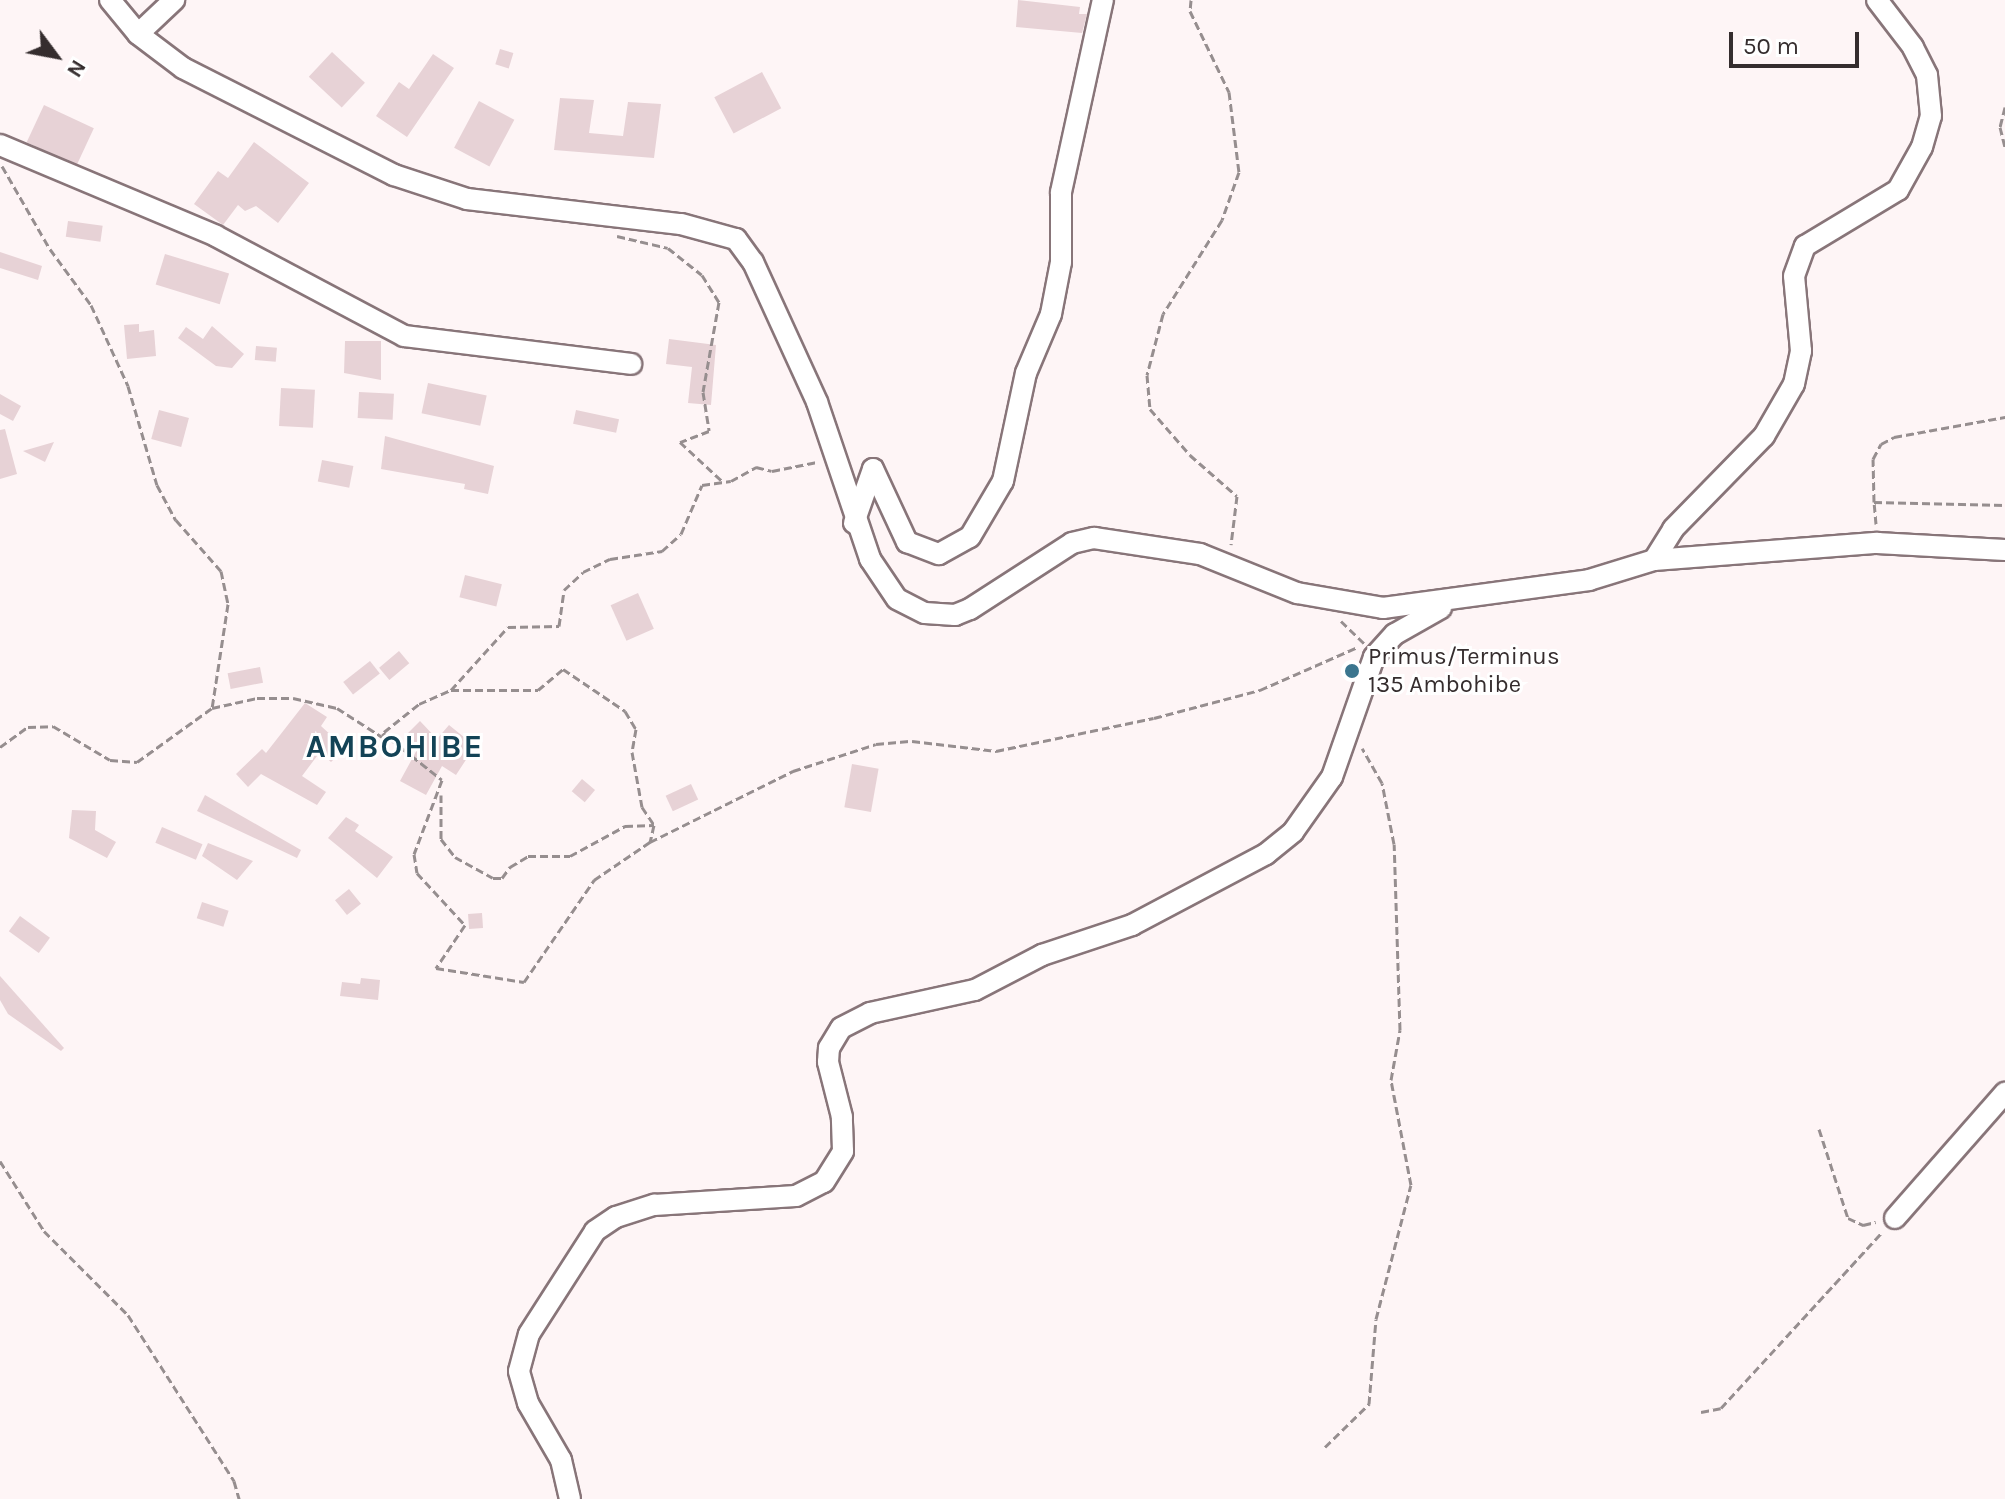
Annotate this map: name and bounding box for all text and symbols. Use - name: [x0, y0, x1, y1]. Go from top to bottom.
- north arrow: [16, 16, 96, 96]
- scale bar: [1733, 16, 1863, 66]
- text: 50 m: [1743, 32, 1799, 60]
- text: N: [61, 55, 92, 82]
- place label: Primus/Terminus 135 Ambohibe: [1368, 643, 1560, 699]
- marker: Primus/Terminus 135 Ambohibe: [1343, 662, 1361, 680]
- district label: AMBOHIBE: [306, 728, 484, 766]

